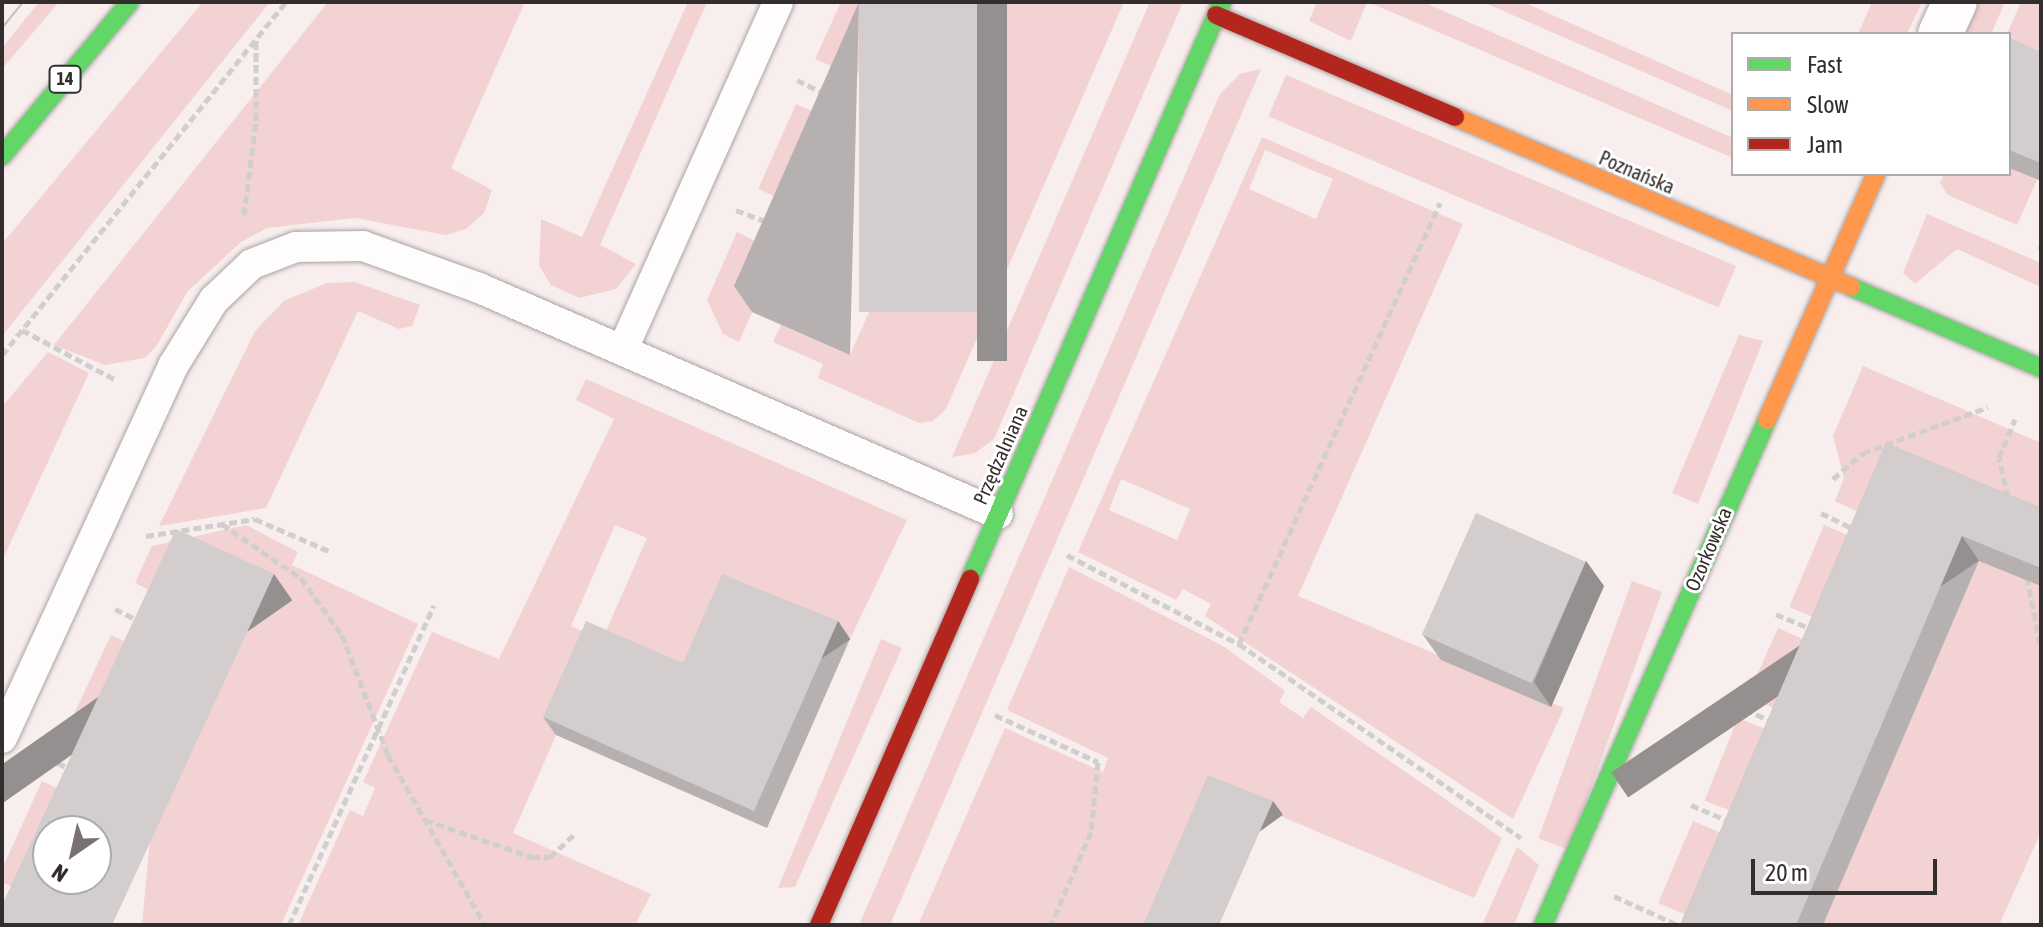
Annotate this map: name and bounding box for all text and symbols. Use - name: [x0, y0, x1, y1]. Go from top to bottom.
- legend: [1731, 32, 2011, 176]
- text: Fast: [1807, 51, 1843, 78]
- road number: 14: [47, 65, 83, 93]
- text: Slow: [1807, 91, 1849, 118]
- text: Jam: [1807, 131, 1843, 158]
- street label: Poznańska: [1596, 145, 1678, 199]
- street label: Przędzalniana: [968, 402, 1032, 508]
- street label: Ozorkowska: [1680, 503, 1736, 595]
- north arrow: [32, 815, 112, 895]
- scale bar: [1755, 843, 1941, 893]
- text: N: [47, 859, 72, 888]
- text: 20 m: [1765, 859, 1808, 886]

